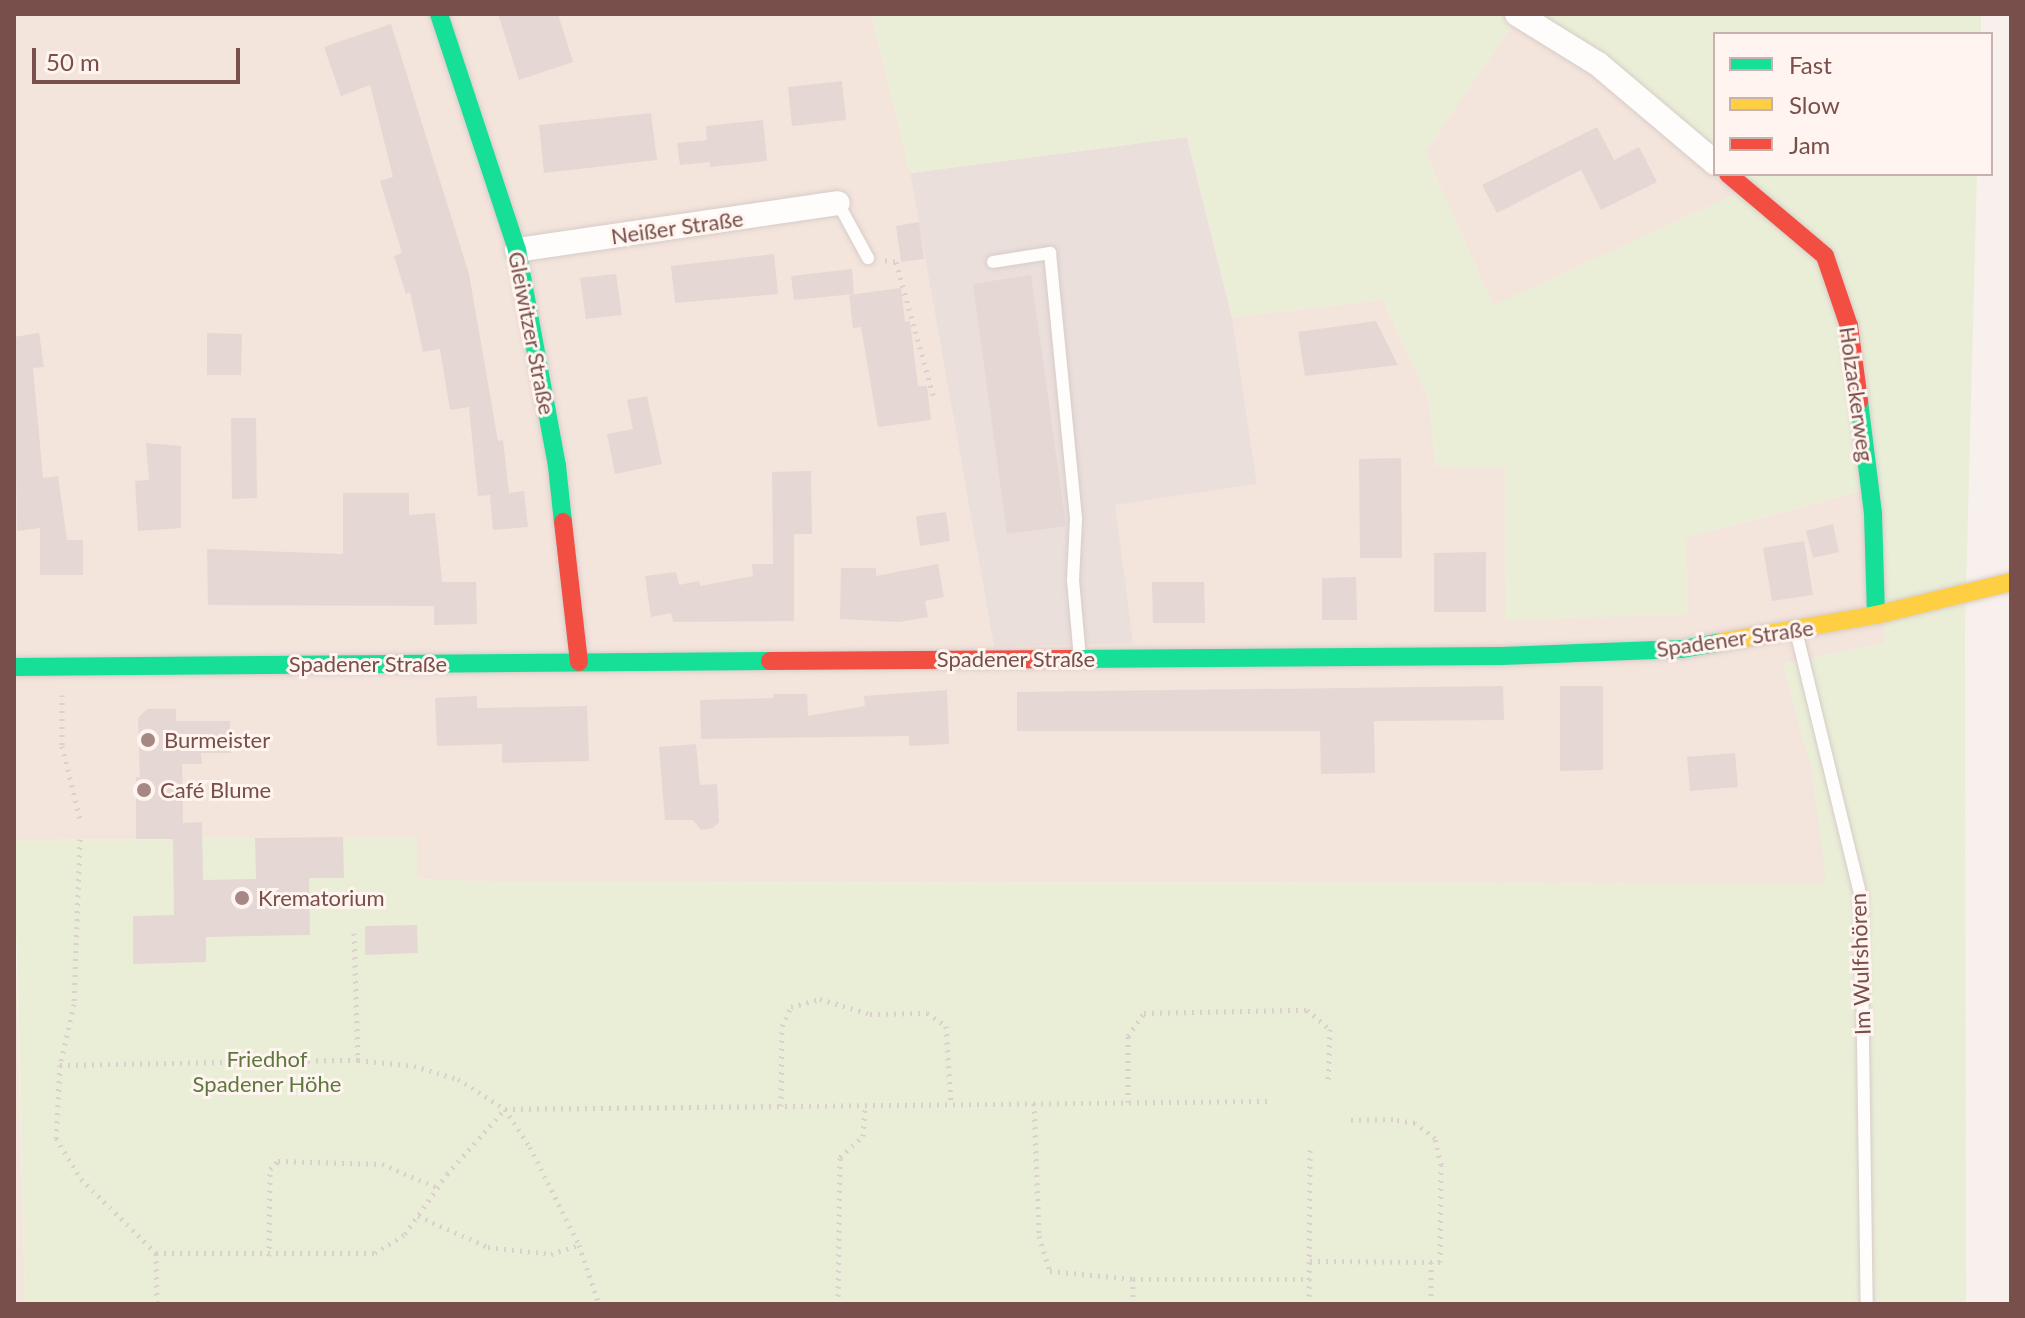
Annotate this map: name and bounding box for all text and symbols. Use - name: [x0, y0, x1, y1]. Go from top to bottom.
- scale bar: [36, 32, 244, 82]
- legend: [1713, 32, 1993, 176]
- text: 50 m: [46, 47, 100, 76]
- text: Fast: [1789, 50, 1832, 79]
- text: Slow: [1789, 90, 1840, 119]
- text: Jam: [1789, 130, 1830, 159]
- street label: Neißer Straße: [609, 205, 745, 249]
- street label: Gleiwitzer Straße: [503, 249, 561, 417]
- street label: Holzackerweg: [1834, 325, 1880, 463]
- street label: Spadener Straße: [1654, 614, 1816, 662]
- street label: Spadener Straße: [937, 646, 1095, 672]
- street label: Spadener Straße: [289, 651, 447, 677]
- place label: Burmeister: [164, 727, 270, 753]
- marker: Burmeister: [139, 731, 157, 749]
- place label: Café Blume: [160, 777, 271, 803]
- marker: Café Blume: [135, 781, 153, 799]
- place label: Krematorium: [258, 885, 385, 911]
- marker: Krematorium: [233, 889, 251, 907]
- street label: Im Wulfshören: [1844, 892, 1876, 1036]
- park label: Friedhof Spadener Höhe: [192, 1045, 342, 1096]

